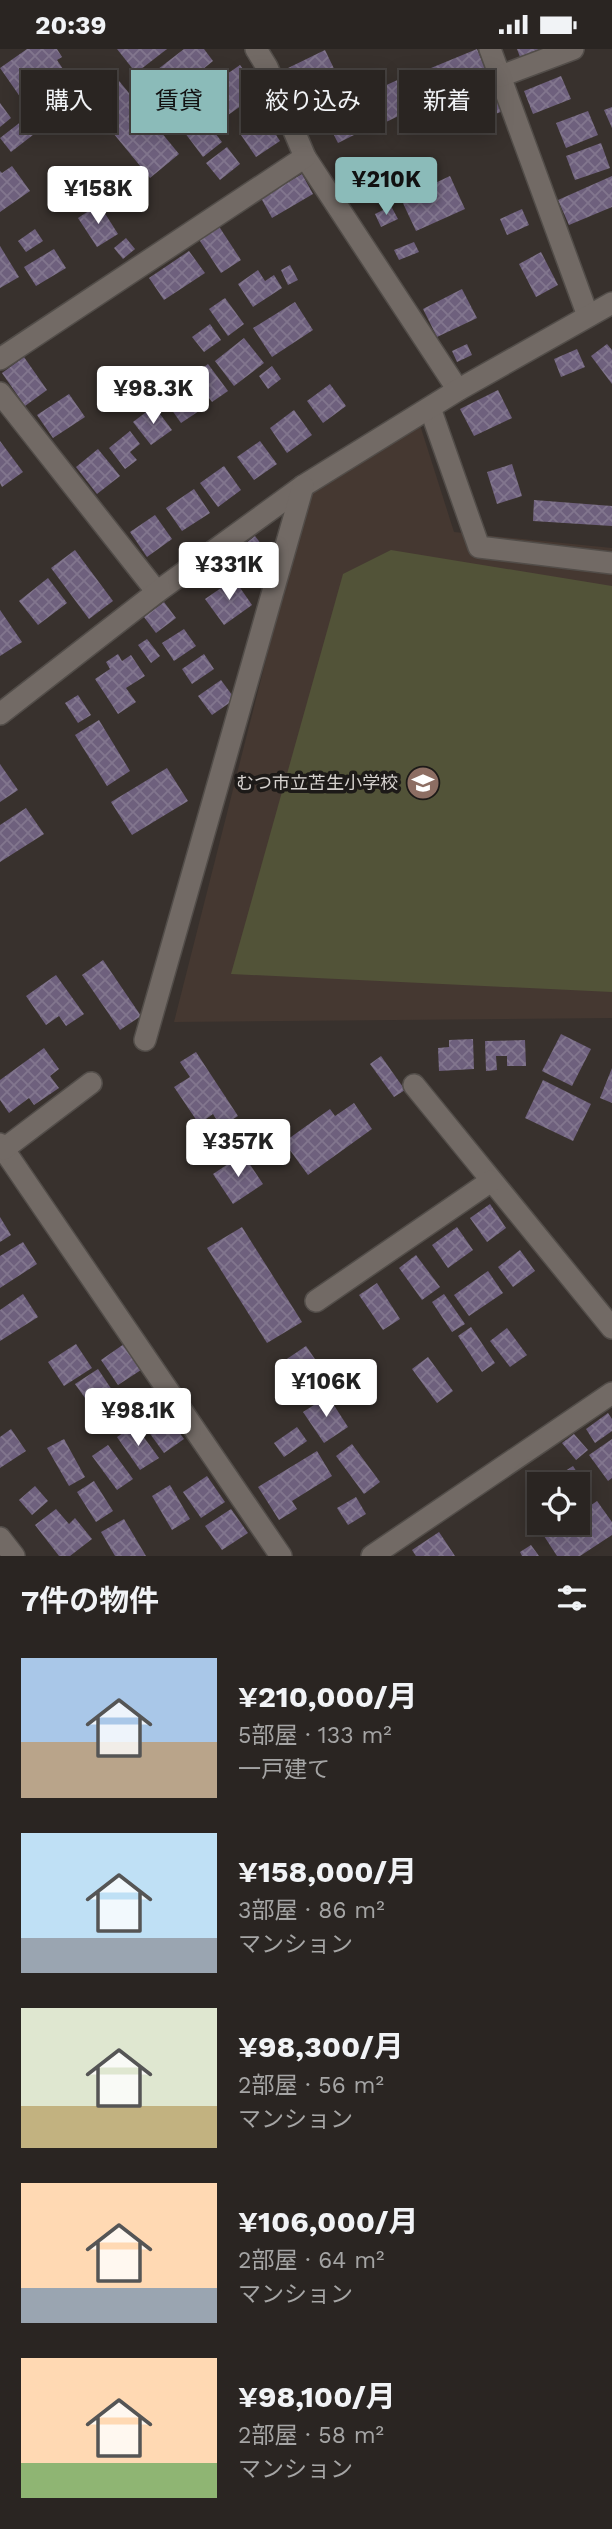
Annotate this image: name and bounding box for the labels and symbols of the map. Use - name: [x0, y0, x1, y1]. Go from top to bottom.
- pin: ¥210K: [337, 157, 435, 217]
- pin: ¥158K: [49, 167, 147, 226]
- pin: ¥98.3K: [96, 367, 210, 426]
- pin: ¥331K: [180, 543, 278, 602]
- school or university icon: むつ市立苫生小学校: [404, 764, 442, 802]
- place label: むつ市立苫生小学校: [236, 772, 398, 793]
- pin: ¥357K: [189, 1119, 287, 1179]
- pin: ¥106K: [277, 1359, 375, 1419]
- pin: ¥98.1K: [81, 1389, 195, 1448]

